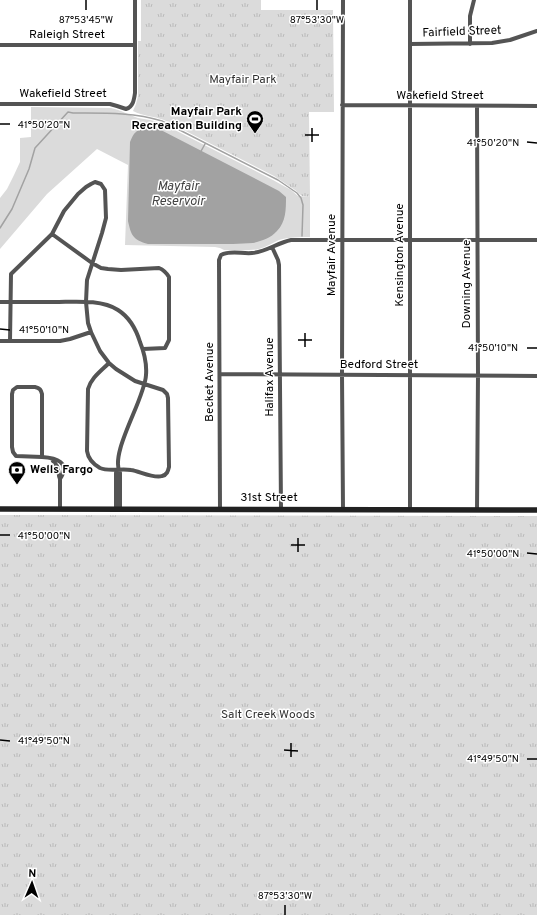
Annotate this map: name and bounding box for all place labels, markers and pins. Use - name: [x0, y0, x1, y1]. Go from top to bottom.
- place label: Mayfair Park Recreation Building: [132, 104, 242, 134]
- sports icon: Mayfair Park Recreation Building: [245, 109, 265, 134]
- bank icon: Wells Fargo: [7, 460, 27, 485]
- place label: Wells Fargo: [30, 462, 93, 478]

